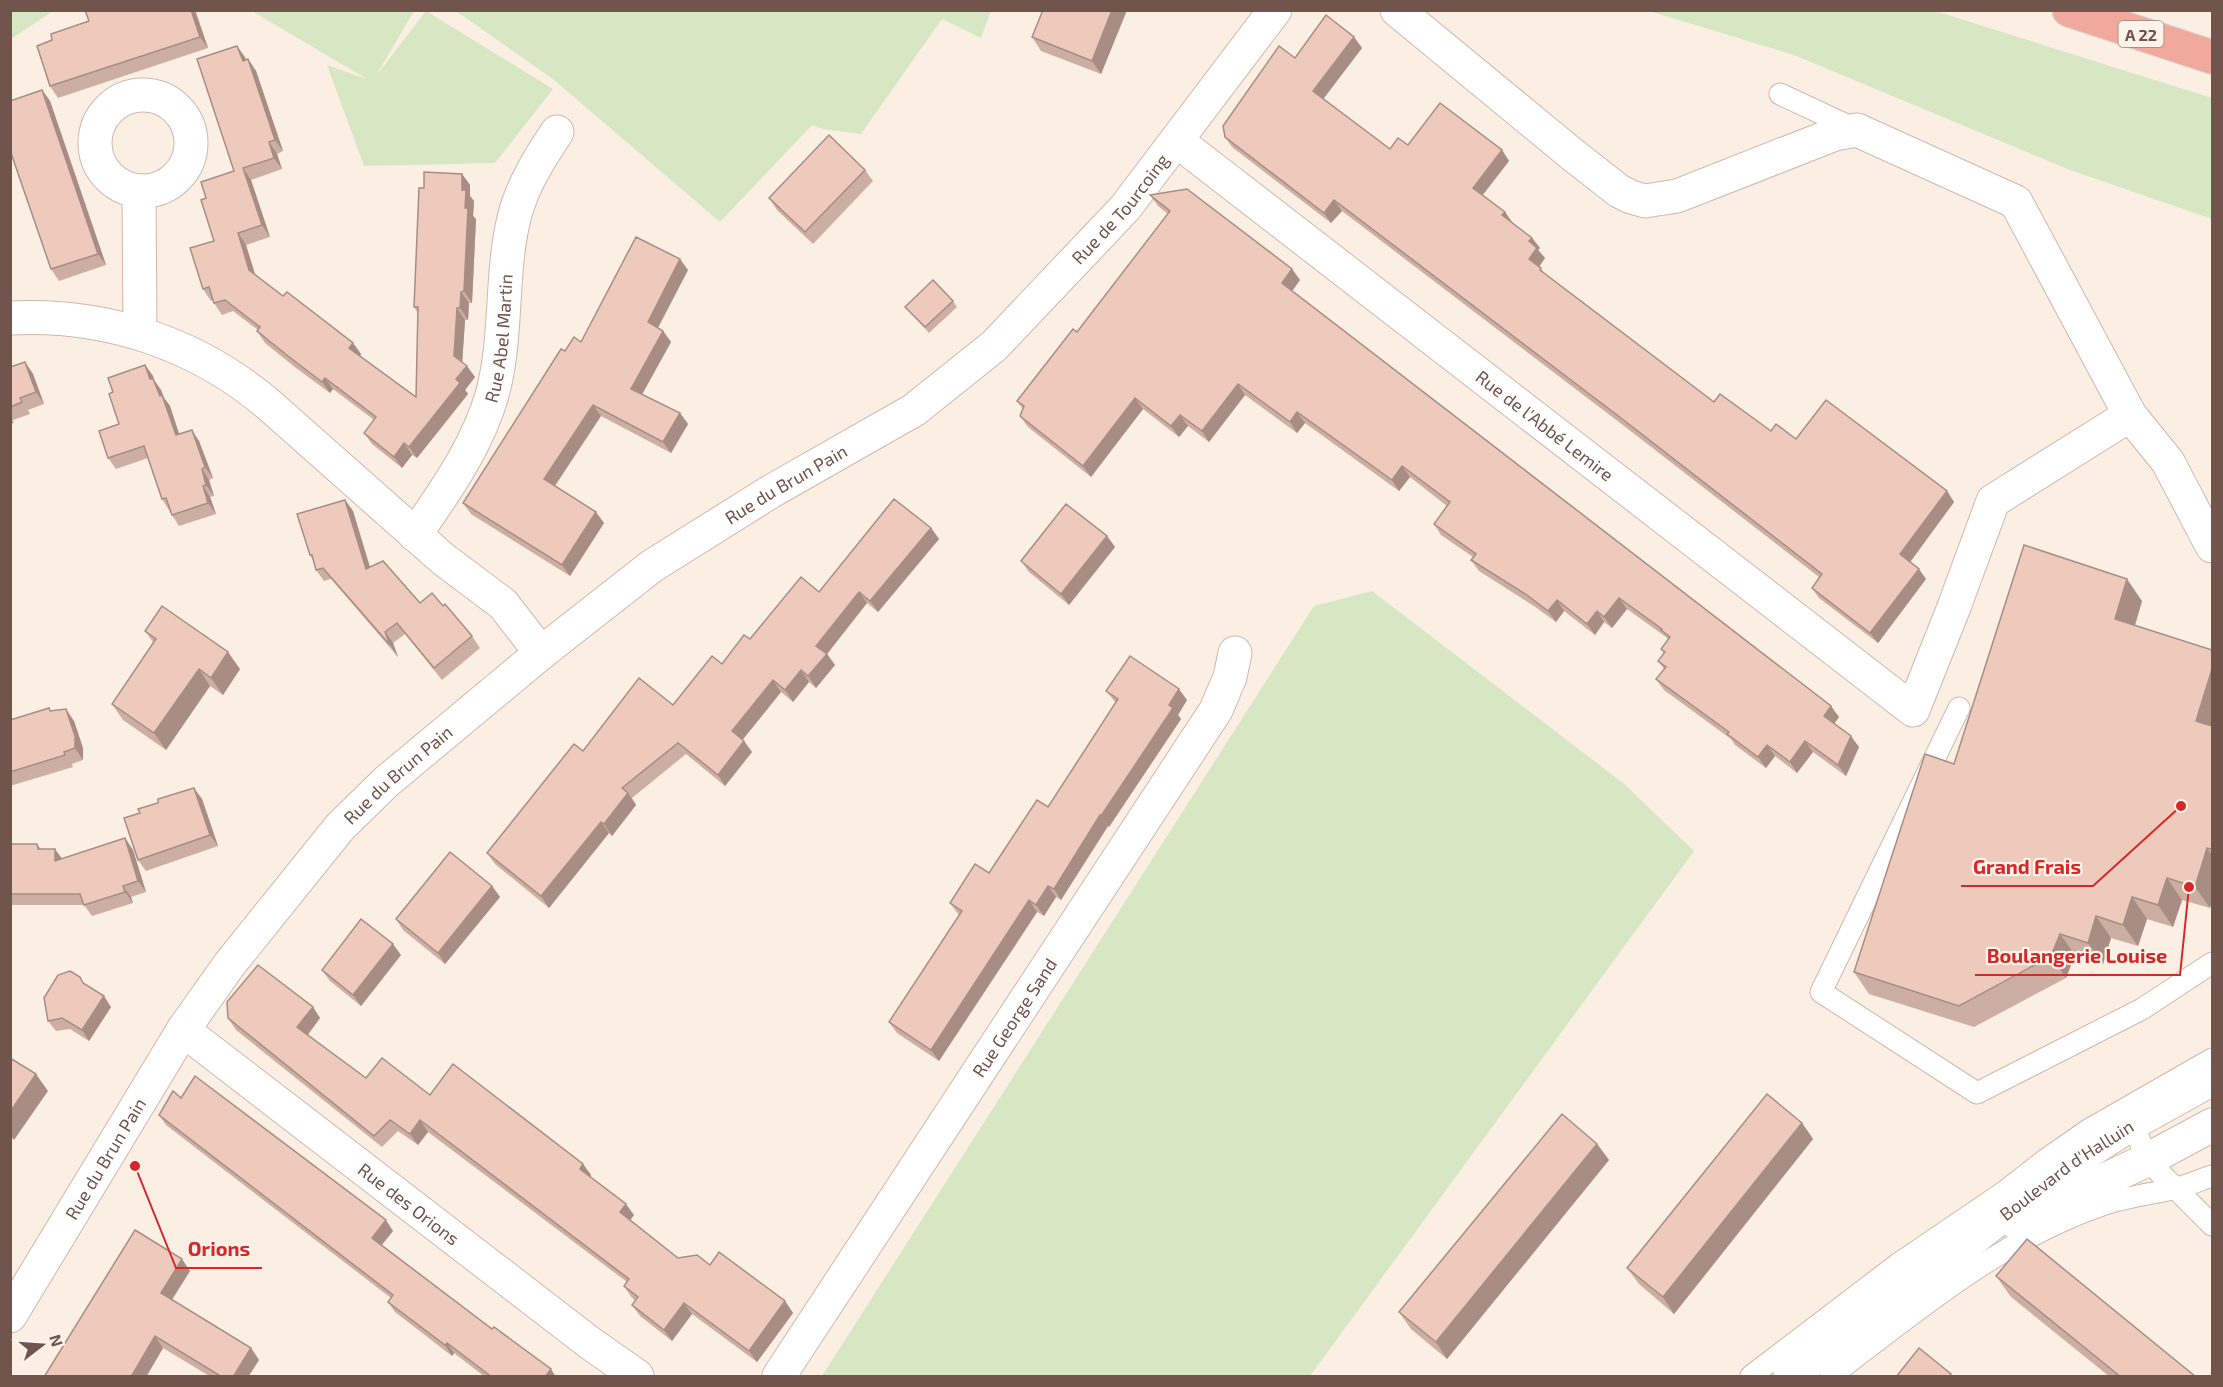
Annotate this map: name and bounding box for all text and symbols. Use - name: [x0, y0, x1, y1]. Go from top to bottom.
- road number: A 22: [2118, 21, 2164, 47]
- street label: Rue de Tourcoing: [1067, 149, 1173, 269]
- street label: Rue Abel Martin: [479, 273, 517, 405]
- street label: Rue de l'Abbé Lemire: [1472, 365, 1618, 486]
- street label: Rue du Brun Pain: [721, 439, 851, 529]
- street label: Rue du Brun Pain: [339, 721, 457, 829]
- callout: Grand Frais: [1961, 848, 2093, 886]
- text: Grand Frais: [1973, 854, 2081, 878]
- callout: Boulangerie Louise: [1975, 937, 2180, 975]
- text: Boulangerie Louise: [1987, 943, 2167, 967]
- street label: Rue George Sand: [967, 954, 1061, 1081]
- street label: Rue du Brun Pain: [60, 1094, 150, 1223]
- street label: Boulevard d'Halluin: [1995, 1115, 2137, 1225]
- street label: Rue des Orions: [354, 1158, 464, 1250]
- callout: Orions: [176, 1230, 262, 1268]
- text: Orions: [188, 1236, 250, 1260]
- north arrow: [12, 1315, 72, 1375]
- text: N: [46, 1332, 68, 1349]

